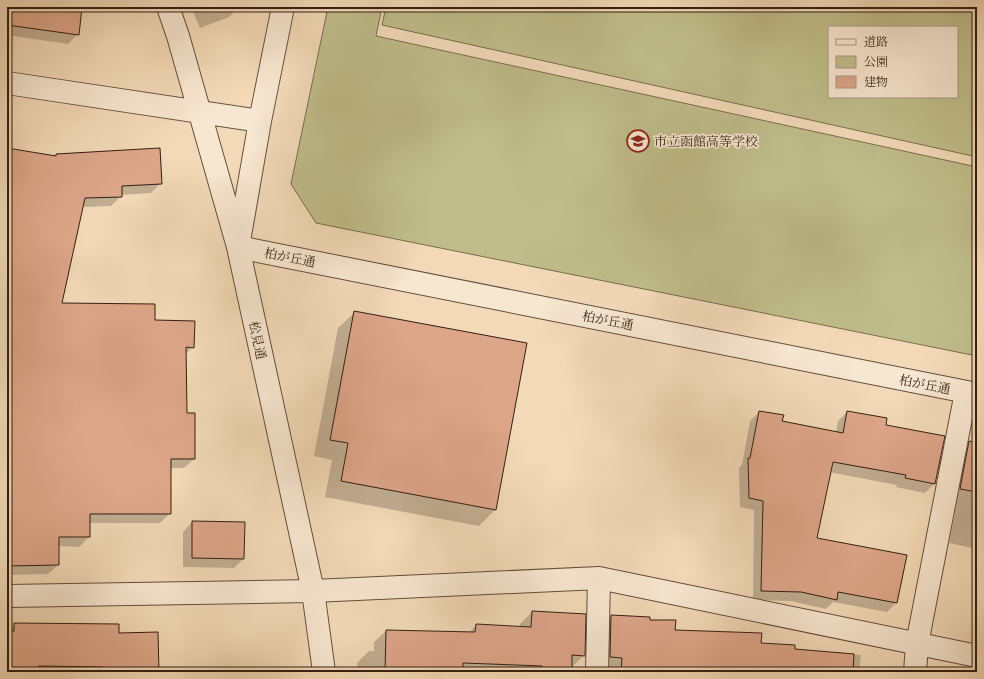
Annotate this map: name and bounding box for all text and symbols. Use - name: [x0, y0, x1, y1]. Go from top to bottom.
- legend: [828, 26, 958, 98]
- text: 道路: [864, 35, 888, 50]
- text: 公園: [864, 55, 888, 70]
- text: 建物: [864, 75, 888, 90]
- school or university icon: 市立函館高等学校: [625, 128, 651, 154]
- place label: 市立函館高等学校: [654, 134, 758, 150]
- street label: 柏が丘通: [263, 245, 317, 271]
- street label: 柏が丘通: [581, 308, 635, 334]
- street label: 松見通: [245, 319, 269, 361]
- street label: 柏が丘通: [898, 372, 952, 398]

